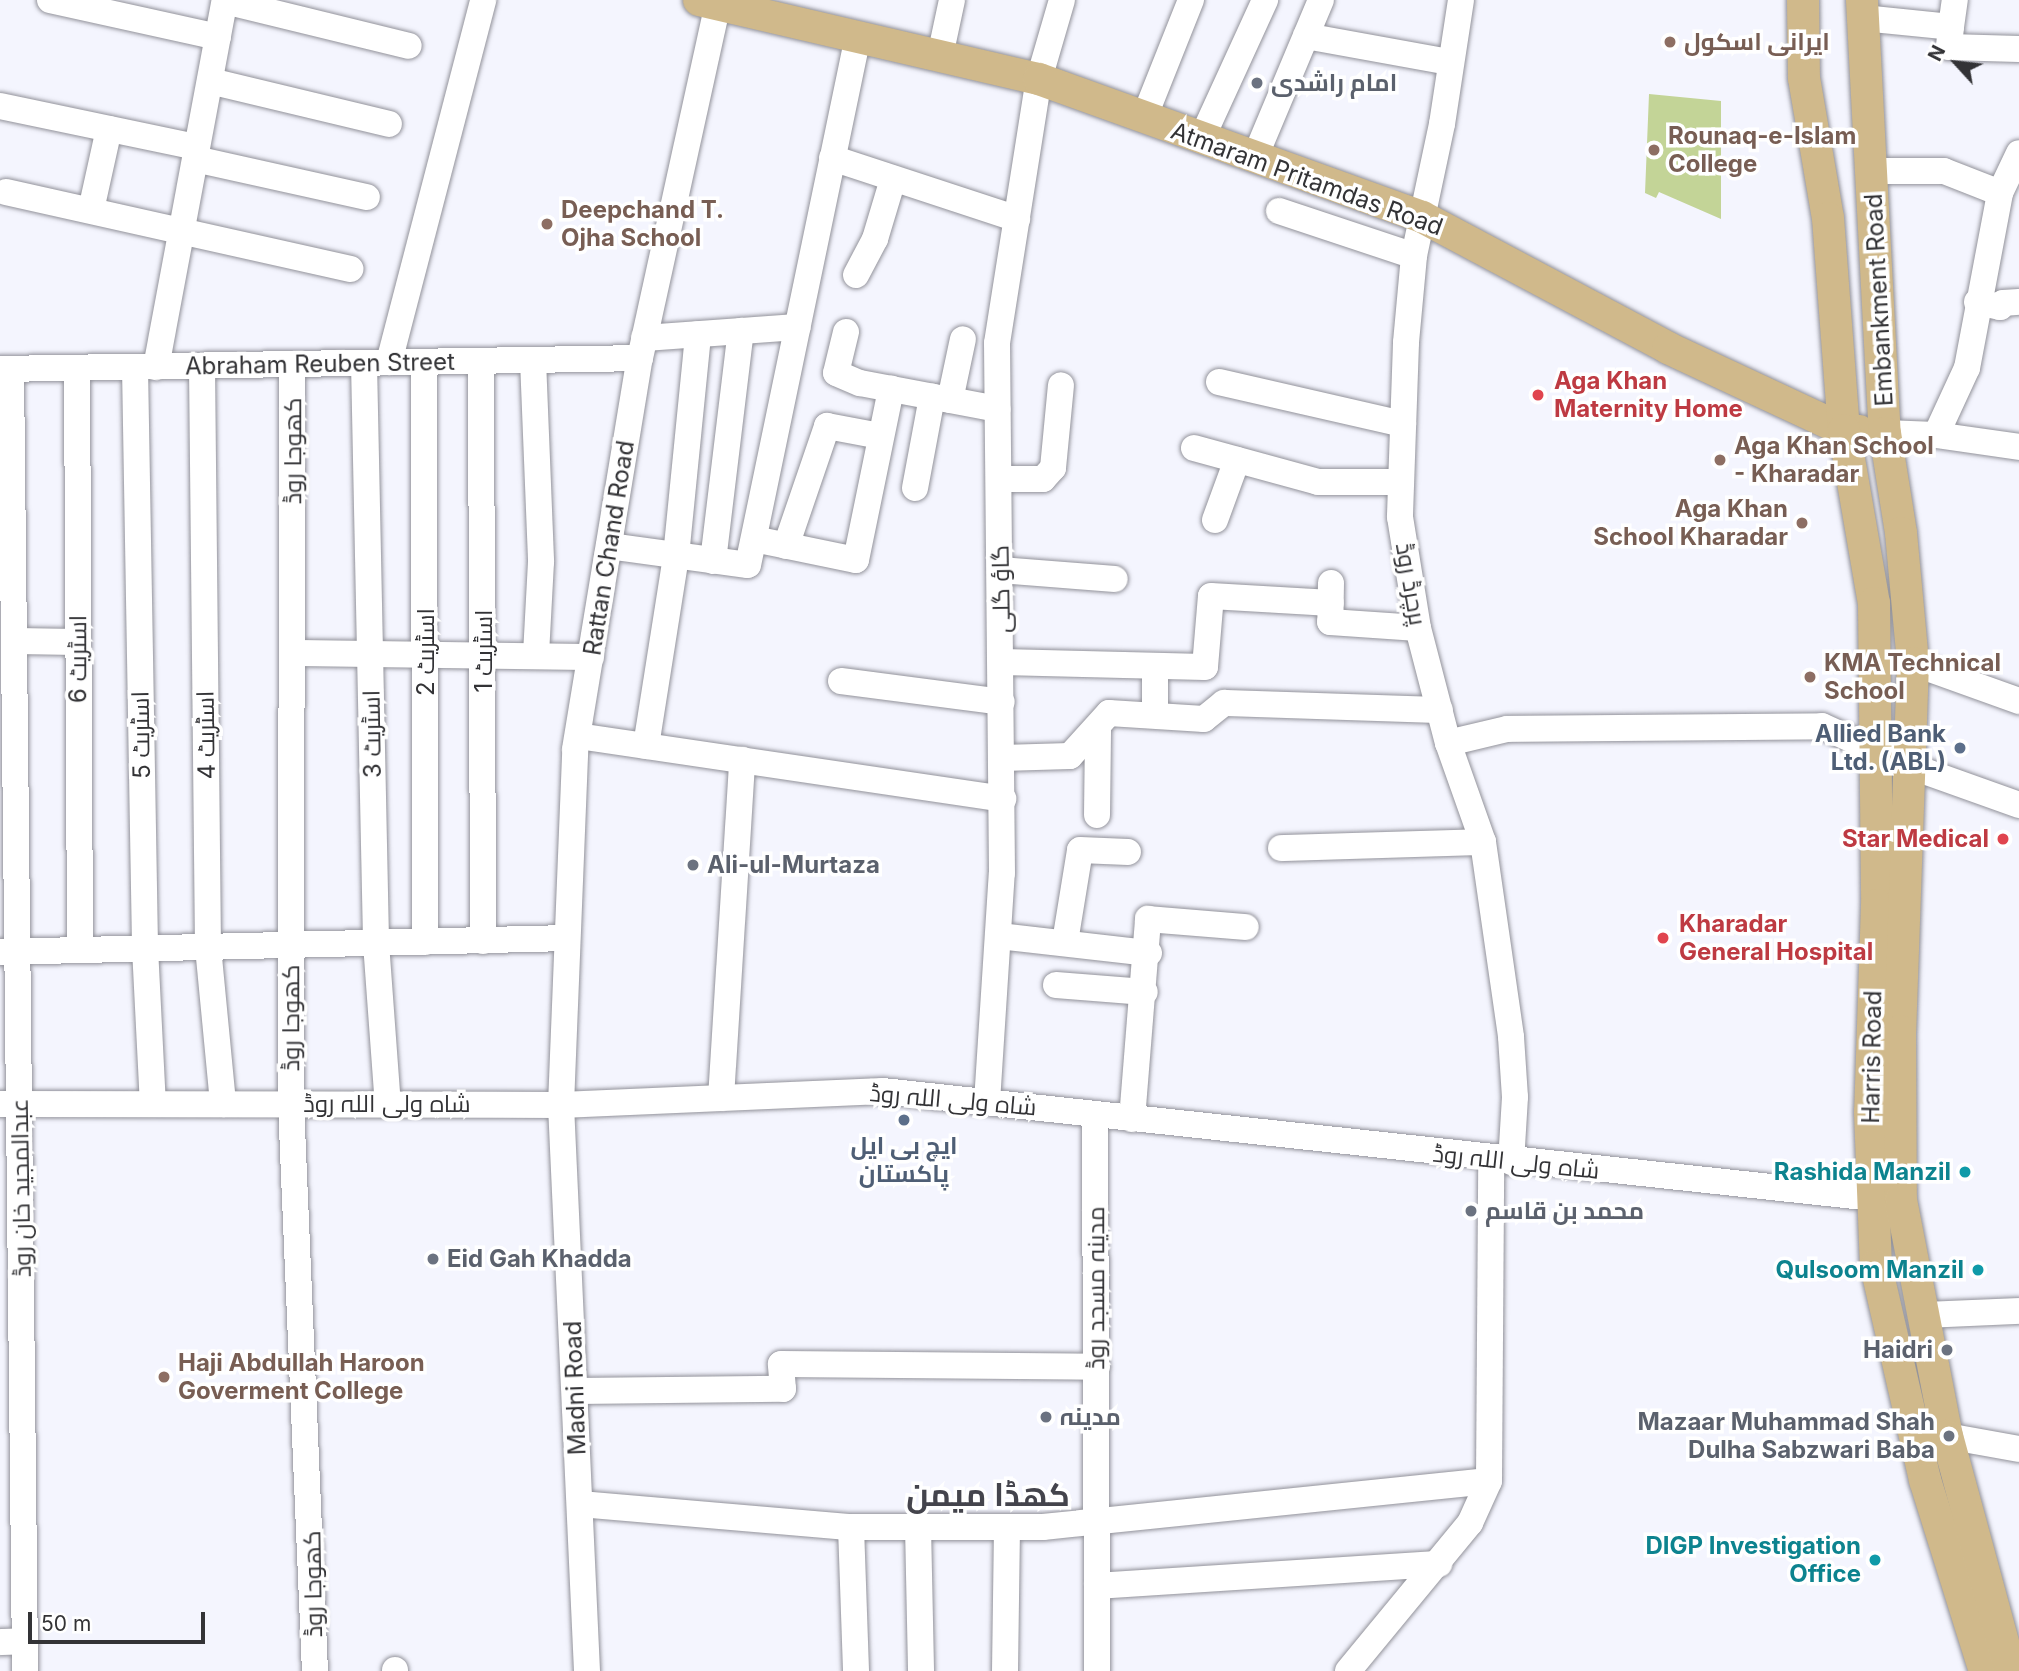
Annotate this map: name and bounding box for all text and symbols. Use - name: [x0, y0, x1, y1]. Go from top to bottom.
- place label: ایرانی اسکول: [1684, 28, 1830, 56]
- north arrow: [1921, 28, 1991, 98]
- marker: ایرانی اسکول: [1662, 34, 1678, 50]
- text: N: [1923, 42, 1950, 65]
- place label: امام راشدی: [1271, 69, 1397, 97]
- marker: امام راشدی: [1249, 75, 1265, 91]
- street label: Atmaram Pritamdas Road: [1167, 116, 1447, 242]
- place label: Rounaq-e-Islam College: [1668, 122, 1856, 178]
- marker: Rounaq-e-Islam College: [1646, 142, 1662, 158]
- street label: Embankment Road: [1859, 193, 1899, 407]
- place label: Deepchand T. Ojha School: [561, 196, 724, 252]
- marker: Deepchand T. Ojha School: [539, 216, 555, 232]
- street label: Abraham Reuben Street: [185, 347, 455, 381]
- place label: Aga Khan Maternity Home: [1554, 367, 1743, 423]
- marker: Aga Khan Maternity Home: [1528, 385, 1548, 405]
- street label: کھوجا روڈ: [279, 398, 307, 504]
- place label: Aga Khan School - Kharadar: [1734, 432, 1934, 488]
- street label: Rattan Chand Road: [578, 439, 640, 657]
- marker: Aga Khan School - Kharadar: [1712, 452, 1728, 468]
- place label: Aga Khan School Kharadar: [1593, 495, 1788, 551]
- marker: Aga Khan School Kharadar: [1794, 515, 1810, 531]
- street label: پرچرڈ روڈ: [1390, 540, 1432, 628]
- street label: گاؤ گلی: [986, 545, 1016, 633]
- street label: اسٹریٹ 2: [412, 608, 440, 696]
- street label: اسٹریٹ 1: [470, 609, 498, 693]
- street label: اسٹریٹ 6: [64, 615, 92, 703]
- place label: KMA Technical School: [1824, 649, 2001, 705]
- marker: KMA Technical School: [1802, 669, 1818, 685]
- street label: اسٹریٹ 4: [191, 690, 221, 780]
- street label: اسٹریٹ 3: [357, 690, 387, 778]
- street label: اسٹریٹ 5: [126, 691, 156, 779]
- place label: Allied Bank Ltd. (ABL): [1815, 720, 1946, 776]
- marker: Allied Bank Ltd. (ABL): [1952, 740, 1968, 756]
- place label: Star Medical: [1842, 825, 1989, 853]
- marker: Star Medical: [1995, 831, 2011, 847]
- place label: Ali-ul-Murtaza: [707, 851, 880, 879]
- marker: Ali-ul-Murtaza: [685, 857, 701, 873]
- place label: Kharadar General Hospital: [1679, 910, 1873, 966]
- marker: Kharadar General Hospital: [1653, 928, 1673, 948]
- street label: کھوجا روڈ: [277, 965, 305, 1071]
- street label: Harris Road: [1856, 990, 1888, 1124]
- street label: شاہ ولی اللہ روڈ: [868, 1078, 1038, 1122]
- street label: شاہ ولی اللہ روڈ: [303, 1090, 471, 1118]
- street label: عبدالمجید خان روڈ: [5, 1098, 37, 1278]
- marker: ایچ بی ایل پاکستان: [896, 1112, 912, 1128]
- place label: ایچ بی ایل پاکستان: [850, 1132, 958, 1188]
- street label: شاہ ولی اللہ روڈ: [1431, 1139, 1601, 1185]
- place label: Rashida Manzil: [1774, 1158, 1951, 1186]
- marker: Rashida Manzil: [1957, 1164, 1973, 1180]
- place label: محمد بن قاسم: [1485, 1197, 1644, 1225]
- marker: محمد بن قاسم: [1463, 1203, 1479, 1219]
- street label: مدینہ مسجد روڈ: [1082, 1206, 1110, 1370]
- place label: Eid Gah Khadda: [447, 1245, 632, 1273]
- marker: Eid Gah Khadda: [425, 1251, 441, 1267]
- place label: Qulsoom Manzil: [1775, 1256, 1964, 1284]
- marker: Qulsoom Manzil: [1970, 1262, 1986, 1278]
- street label: Madni Road: [558, 1320, 592, 1456]
- place label: Haidri: [1863, 1336, 1933, 1364]
- marker: Haidri: [1939, 1342, 1955, 1358]
- place label: Haji Abdullah Haroon Goverment College: [178, 1349, 425, 1405]
- marker: Haji Abdullah Haroon Goverment College: [156, 1369, 172, 1385]
- place label: مدینہ: [1060, 1403, 1121, 1431]
- place label: Mazaar Muhammad Shah Dulha Sabzwari Baba: [1637, 1408, 1935, 1464]
- marker: مدینہ: [1038, 1409, 1054, 1425]
- marker: Mazaar Muhammad Shah Dulha Sabzwari Baba: [1941, 1428, 1957, 1444]
- district label: کھڈا میمن: [906, 1476, 1070, 1514]
- street label: کھوجا روڈ: [298, 1530, 328, 1638]
- place label: DIGP Investigation Office: [1645, 1532, 1861, 1588]
- marker: DIGP Investigation Office: [1867, 1552, 1883, 1568]
- scale bar: [32, 1598, 208, 1642]
- text: 50 m: [41, 1611, 91, 1636]

